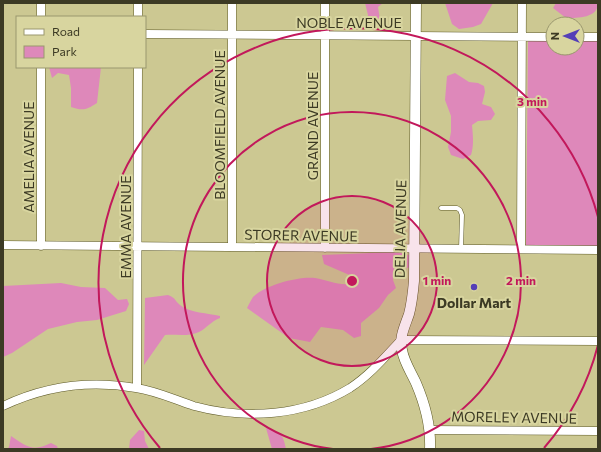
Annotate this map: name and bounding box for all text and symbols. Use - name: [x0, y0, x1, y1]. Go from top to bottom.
- street label: NOBLE AVENUE: [296, 14, 402, 31]
- legend: [16, 16, 146, 68]
- north arrow: [545, 16, 585, 56]
- text: Road: [52, 24, 80, 38]
- text: N: [548, 32, 561, 40]
- text: Park: [52, 44, 78, 58]
- street label: BLOOMFIELD AVENUE: [211, 50, 228, 200]
- street label: GRAND AVENUE: [304, 72, 321, 180]
- text: 3 min: [517, 94, 547, 108]
- street label: AMELIA AVENUE: [20, 101, 37, 213]
- street label: EMMA AVENUE: [117, 175, 134, 279]
- street label: DELIA AVENUE: [391, 180, 409, 278]
- street label: STORER AVENUE: [244, 226, 358, 244]
- text: 1 min: [423, 273, 451, 287]
- text: 2 min: [506, 273, 536, 287]
- centre of rings: [345, 274, 359, 288]
- marker: Dollar Mart: [469, 282, 479, 292]
- place label: Dollar Mart: [437, 294, 511, 311]
- street label: MORELEY AVENUE: [451, 407, 577, 427]

